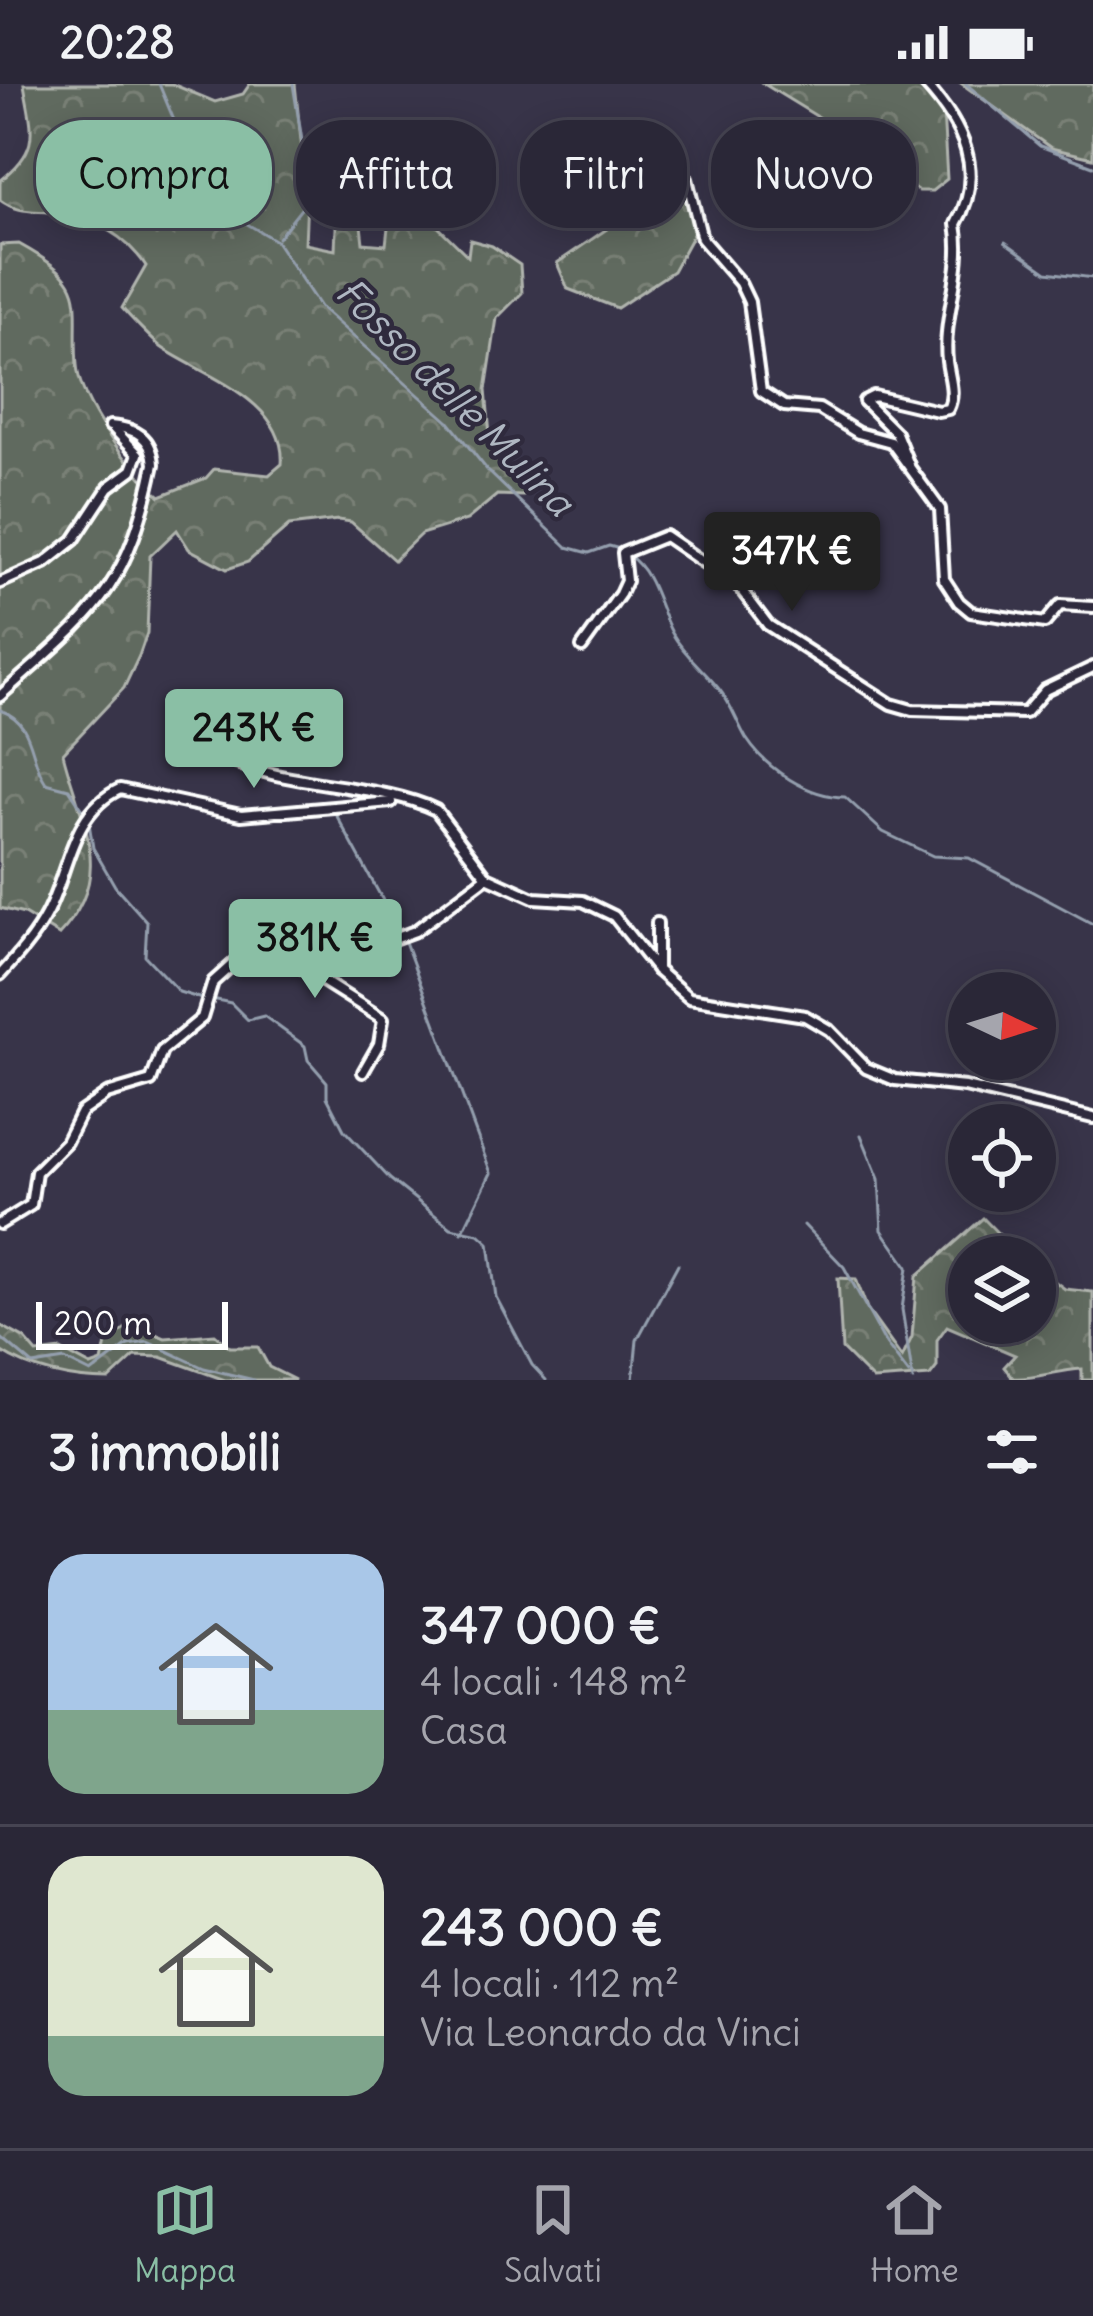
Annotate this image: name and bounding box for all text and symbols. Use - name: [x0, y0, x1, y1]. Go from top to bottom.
- text: 20:28: [60, 14, 175, 70]
- chip: Compra: [36, 120, 272, 228]
- chip: Affitta: [296, 120, 496, 228]
- chip: Filtri: [520, 120, 687, 228]
- chip: Nuovo: [711, 120, 916, 228]
- water label: Fosso delle Mulina: [326, 268, 586, 528]
- pin: 347K €: [694, 512, 890, 614]
- text: 347K €: [731, 526, 853, 575]
- pin: 243K €: [156, 689, 352, 791]
- text: 243K €: [192, 703, 316, 752]
- pin: 381K €: [217, 899, 413, 1001]
- text: 381K €: [256, 913, 374, 962]
- north arrow: [948, 972, 1056, 1080]
- map controls: [948, 972, 1056, 1344]
- button: locate: [948, 1104, 1056, 1212]
- button: layers: [948, 1236, 1056, 1344]
- scale bar: [36, 1296, 228, 1349]
- text: 200 m: [54, 1302, 152, 1344]
- icon: filters: [979, 1419, 1045, 1485]
- text: 3 immobili: [48, 1420, 281, 1484]
- text: 347 000 €: [420, 1593, 661, 1657]
- icon: home: [144, 1602, 288, 1746]
- text: 4 locali · 148 m²: [420, 1657, 688, 1706]
- text: Casa: [420, 1706, 508, 1755]
- text: 243 000 €: [420, 1895, 663, 1959]
- icon: home: [144, 1904, 288, 2048]
- text: 4 locali · 112 m²: [420, 1959, 679, 2008]
- text: Via Leonardo da Vinci: [420, 2008, 801, 2057]
- tab: Mappa: [134, 2177, 236, 2291]
- tab: Salvati: [504, 2177, 602, 2291]
- tab: Home: [870, 2177, 959, 2291]

